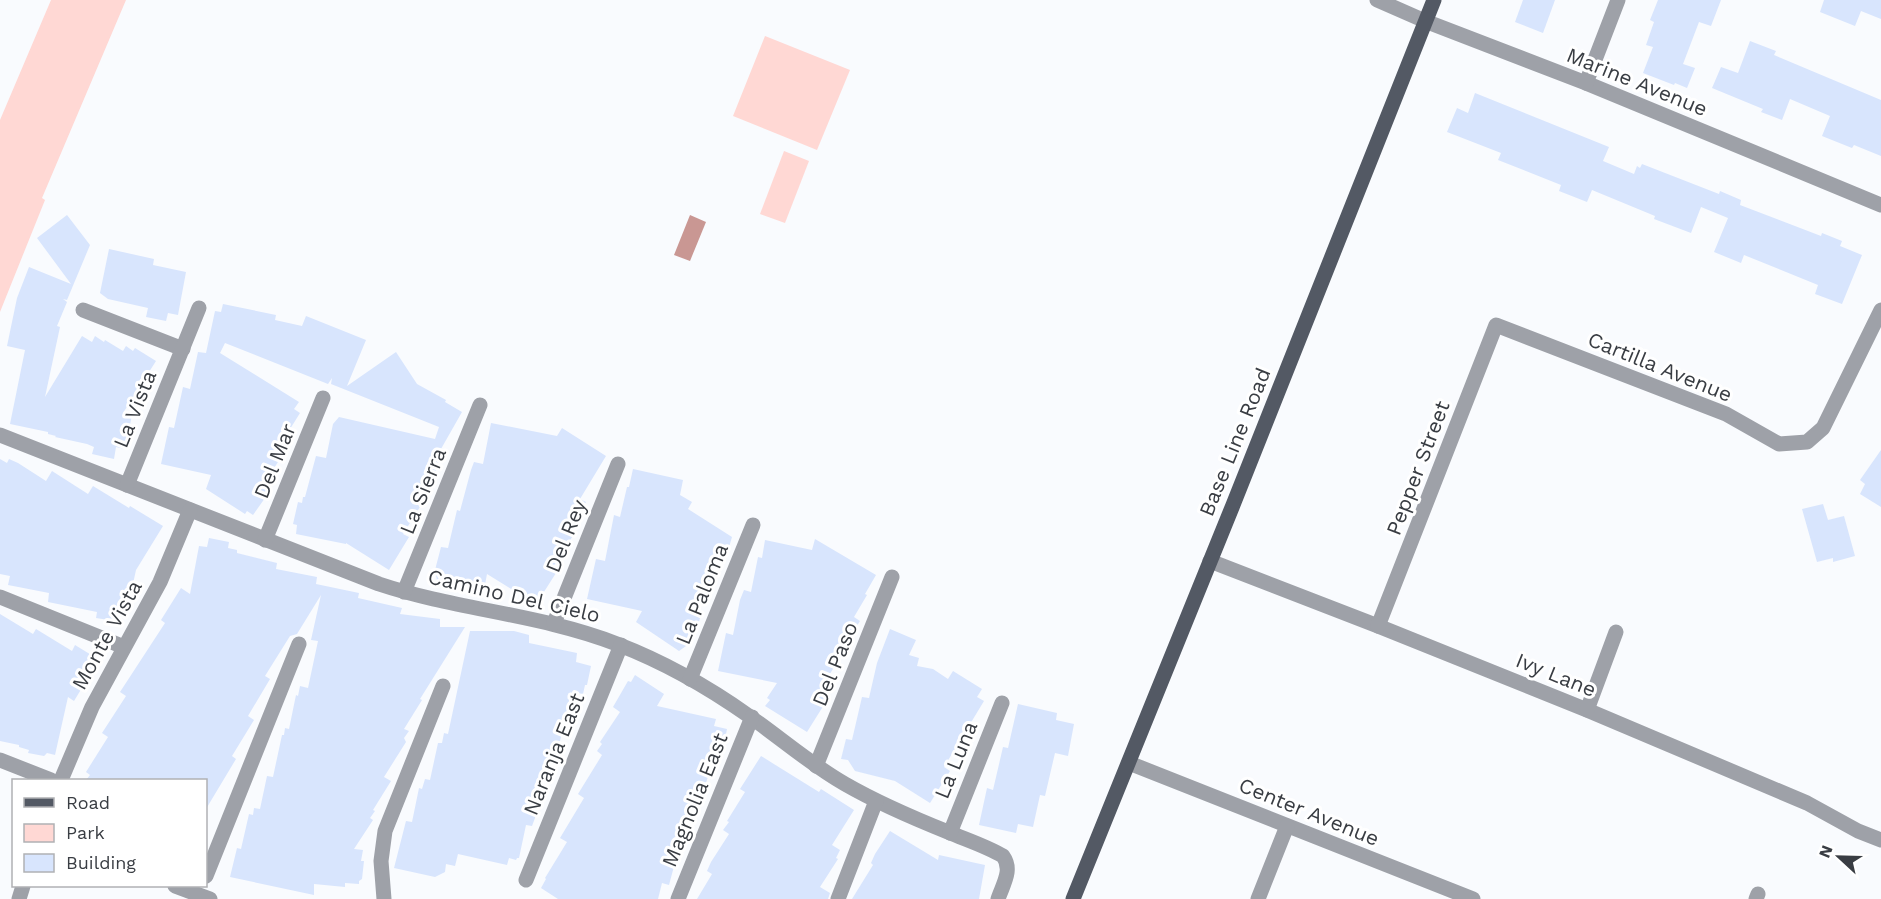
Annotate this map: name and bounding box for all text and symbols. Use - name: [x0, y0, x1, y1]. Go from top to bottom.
- street label: Marine Avenue: [1563, 42, 1711, 121]
- street label: Cartilla Avenue: [1584, 326, 1736, 407]
- street label: Base Line Road: [1193, 364, 1276, 520]
- street label: La Vista: [108, 366, 161, 451]
- street label: Pepper Street: [1380, 397, 1455, 538]
- street label: Del Mar: [248, 419, 301, 502]
- street label: La Sierra: [394, 444, 451, 538]
- street label: Del Rey: [540, 496, 591, 576]
- street label: La Paloma: [670, 540, 733, 648]
- street label: Camino Del Cielo: [426, 564, 603, 627]
- street label: Monte Vista: [66, 575, 147, 694]
- street label: Del Paso: [806, 618, 863, 710]
- street label: Ivy Lane: [1512, 647, 1600, 702]
- street label: Naranja East: [518, 689, 589, 819]
- street label: La Luna: [929, 717, 982, 802]
- street label: Magnolia East: [656, 729, 733, 870]
- street label: Center Avenue: [1235, 772, 1383, 851]
- legend: [12, 779, 207, 887]
- text: Road: [66, 792, 110, 813]
- text: Park: [66, 822, 105, 843]
- north arrow: [1809, 827, 1869, 887]
- text: N: [1815, 843, 1837, 861]
- text: Building: [66, 852, 136, 873]

